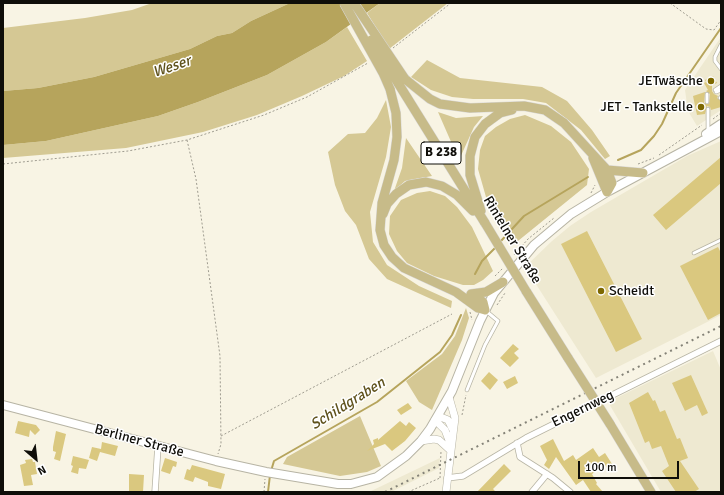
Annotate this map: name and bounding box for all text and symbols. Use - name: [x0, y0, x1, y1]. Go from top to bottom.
- water label: Weser: [151, 52, 193, 82]
- place label: JETwäsche: [638, 73, 703, 89]
- marker: JETwäsche: [706, 76, 716, 86]
- place label: JET - Tankstelle: [600, 99, 693, 115]
- marker: JET - Tankstelle: [696, 102, 706, 112]
- road number: B 238: [421, 142, 461, 164]
- street label: Rintelner Straße: [479, 193, 545, 287]
- place label: Scheidt: [609, 283, 654, 299]
- marker: Scheidt: [596, 286, 606, 296]
- water label: Schildgraben: [307, 374, 389, 434]
- street label: Engernweg: [549, 387, 617, 431]
- street label: Berliner Straße: [92, 421, 186, 461]
- north arrow: [16, 439, 56, 479]
- scale bar: [580, 453, 681, 479]
- text: 100 m: [585, 460, 617, 475]
- text: N: [35, 463, 48, 478]

